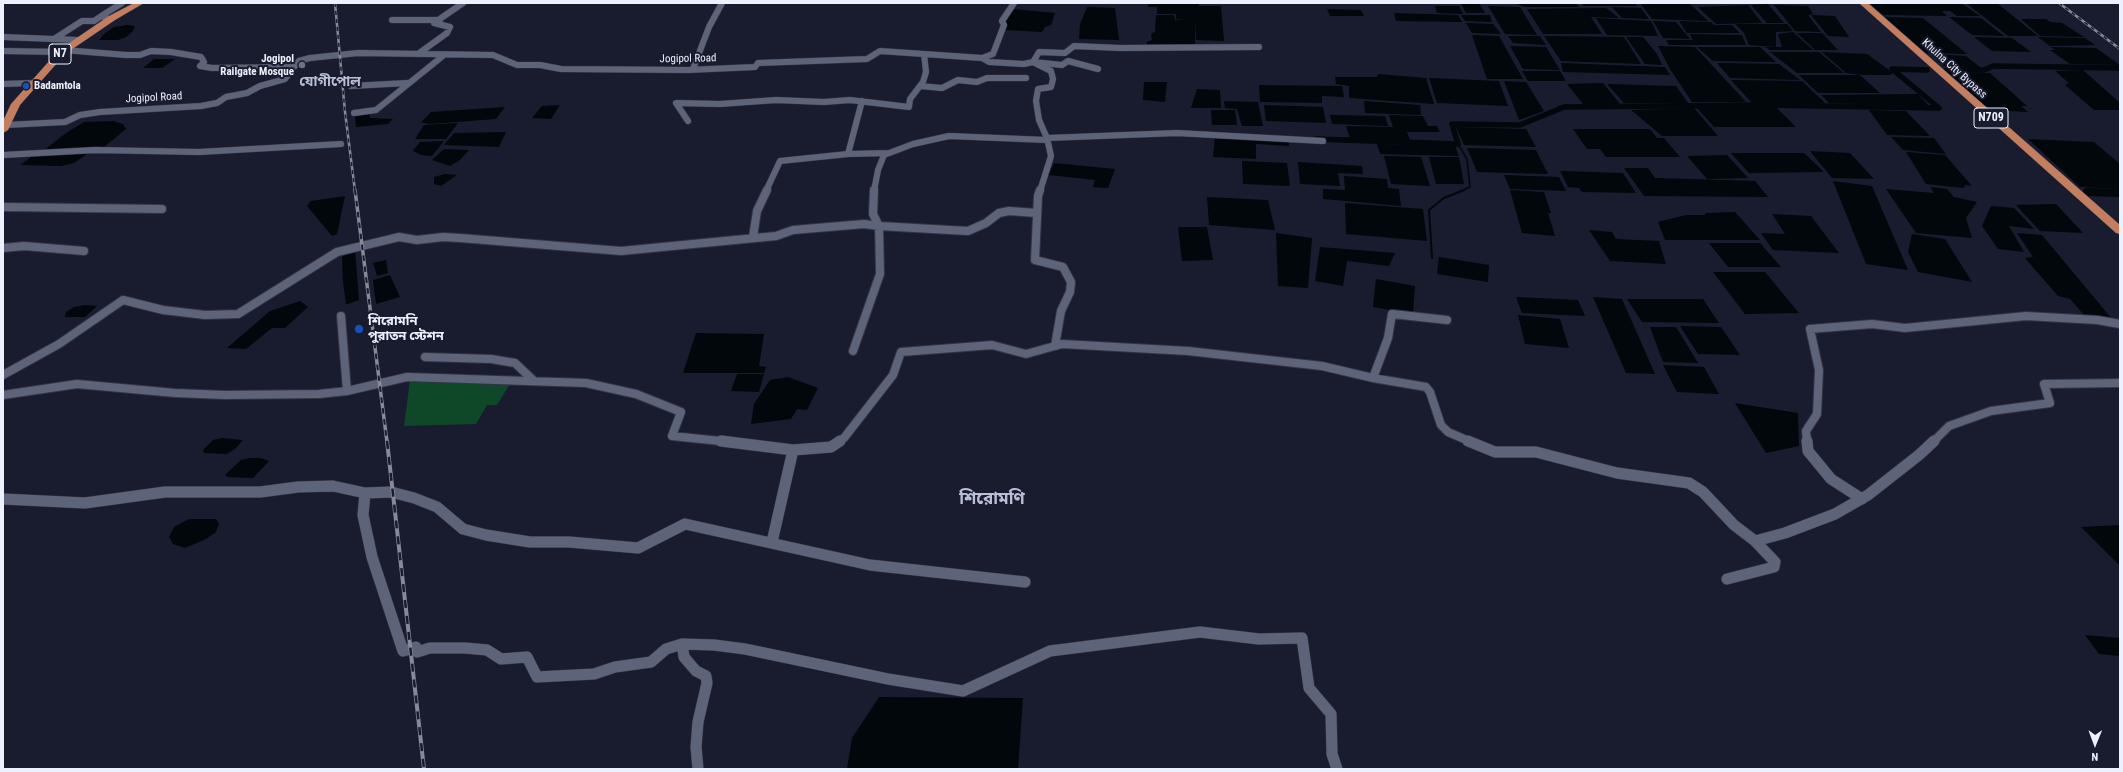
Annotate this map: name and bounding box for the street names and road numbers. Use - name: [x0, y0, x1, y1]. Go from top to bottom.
- street label: Khulna City Bypass: [1919, 36, 1989, 102]
- road number: N7: [49, 44, 71, 64]
- street label: Jogipol Road: [659, 52, 717, 66]
- street label: Jogipol Road: [125, 90, 183, 106]
- road number: N709: [1974, 108, 2008, 128]

